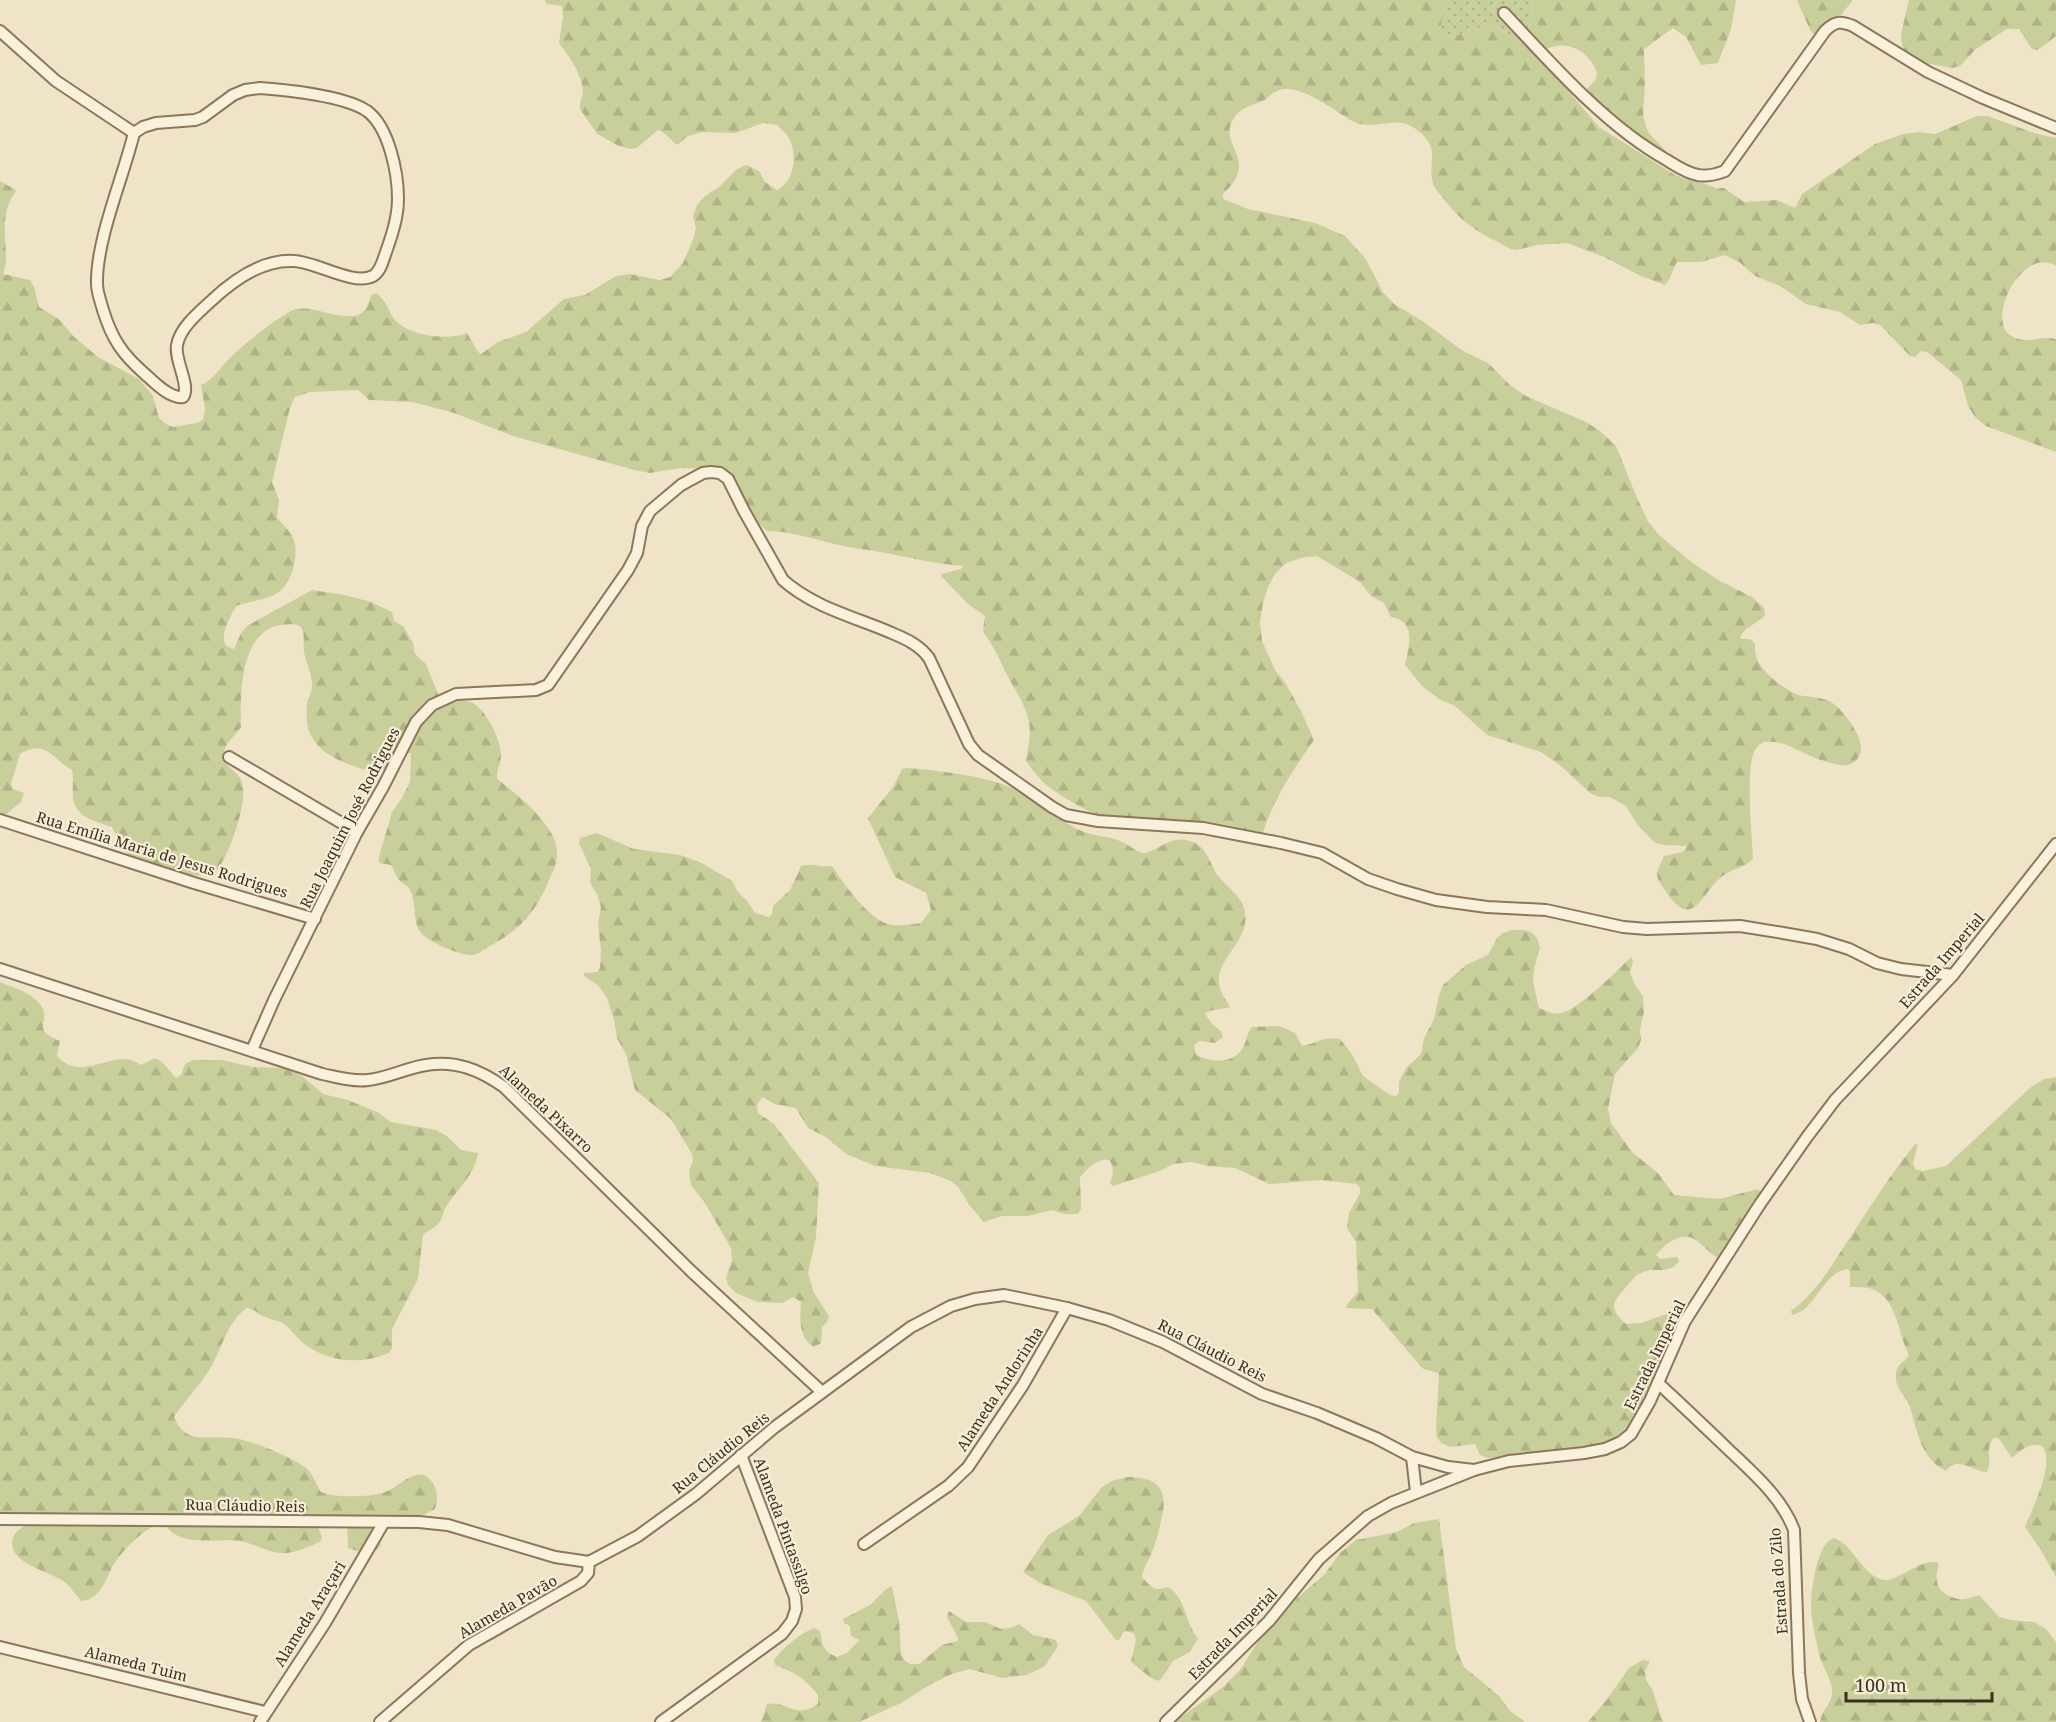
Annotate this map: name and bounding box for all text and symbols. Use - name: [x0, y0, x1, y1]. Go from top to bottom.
- street label: Rua Joaquim José Rodrigues: [295, 724, 404, 911]
- street label: Rua Emília Maria de Jesus Rodrigues: [34, 806, 291, 902]
- street label: Estrada Imperial: [1894, 908, 1988, 1012]
- street label: Alameda Pixarro: [496, 1060, 598, 1157]
- street label: Estrada Imperial: [1619, 1296, 1690, 1413]
- street label: Rua Cláudio Reis: [1155, 1314, 1270, 1386]
- street label: Alameda Andorinha: [951, 1322, 1047, 1455]
- street label: Rua Cláudio Reis: [668, 1407, 773, 1498]
- street label: Alameda Pintassilgo: [750, 1454, 818, 1597]
- street label: Rua Cláudio Reis: [185, 1494, 305, 1516]
- street label: Estrada do Zilo: [1764, 1527, 1792, 1635]
- street label: Alameda Araçari: [269, 1557, 350, 1670]
- street label: Alameda Pavão: [455, 1570, 560, 1642]
- street label: Estrada Imperial: [1183, 1583, 1281, 1683]
- street label: Alameda Tuim: [83, 1641, 190, 1685]
- scale bar: [1846, 1665, 1992, 1703]
- text: 100 m: [1855, 1673, 1907, 1697]

